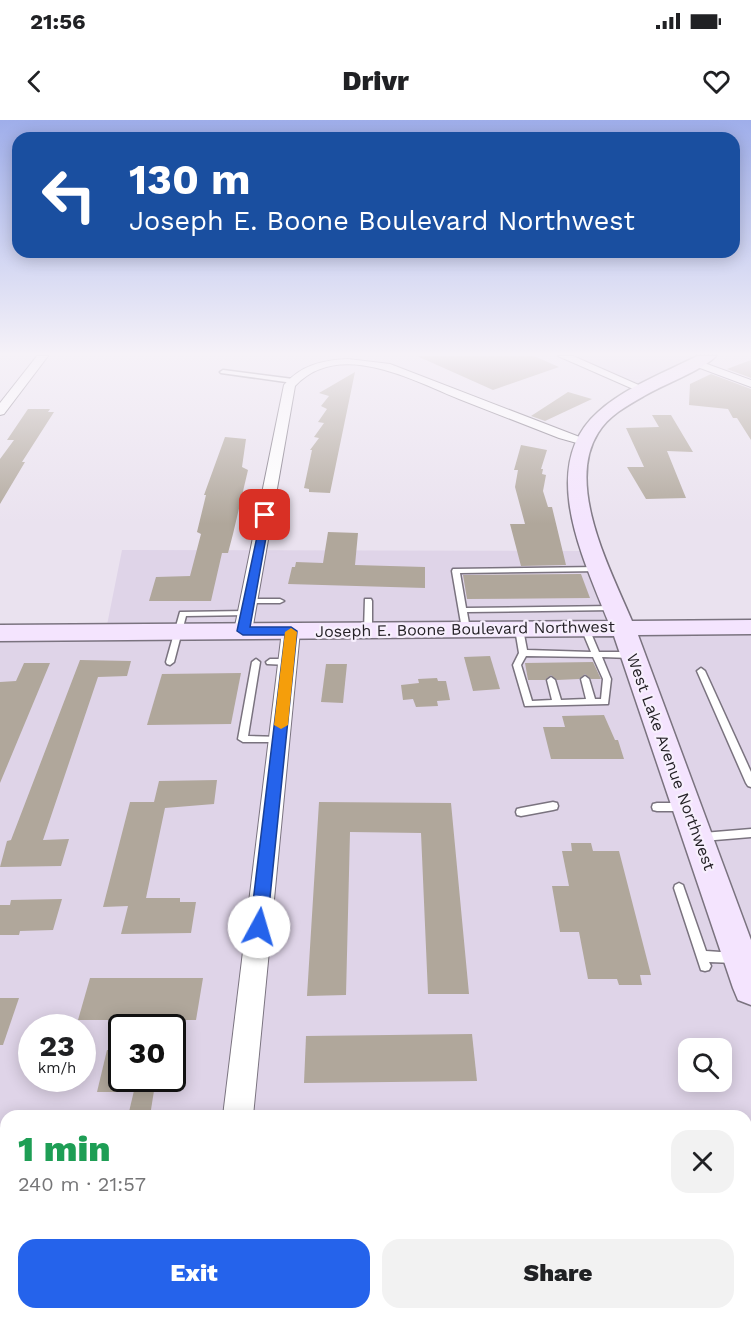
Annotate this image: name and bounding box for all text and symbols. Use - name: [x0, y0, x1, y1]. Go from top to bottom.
- text: 21:56: [30, 9, 86, 34]
- icon: back: [18, 65, 51, 98]
- text: Drivr: [342, 65, 409, 97]
- icon: heart: [700, 65, 733, 98]
- text: 130 m: [129, 155, 251, 204]
- icon: left: [30, 156, 108, 234]
- text: Joseph E. Boone Boulevard Northwest: [129, 205, 635, 237]
- pin: [239, 489, 290, 540]
- icon: arrive: [248, 498, 281, 531]
- street label: Joseph E. Boone Boulevard Northwest: [315, 617, 615, 641]
- street label: West Lake Avenue Northwest: [623, 651, 719, 873]
- position arrow: [227, 895, 291, 959]
- speed limit sign: 30: [108, 1014, 186, 1092]
- text: 23: [39, 1028, 75, 1063]
- map controls: [678, 1038, 732, 1092]
- button: search: [678, 1038, 732, 1092]
- text: km/h: [38, 1059, 76, 1077]
- text: 1 min: [18, 1128, 111, 1170]
- button: close: [671, 1130, 734, 1193]
- text: 240 m · 21:57: [18, 1172, 146, 1196]
- button: Exit: [18, 1239, 370, 1308]
- button: Share: [382, 1239, 734, 1308]

